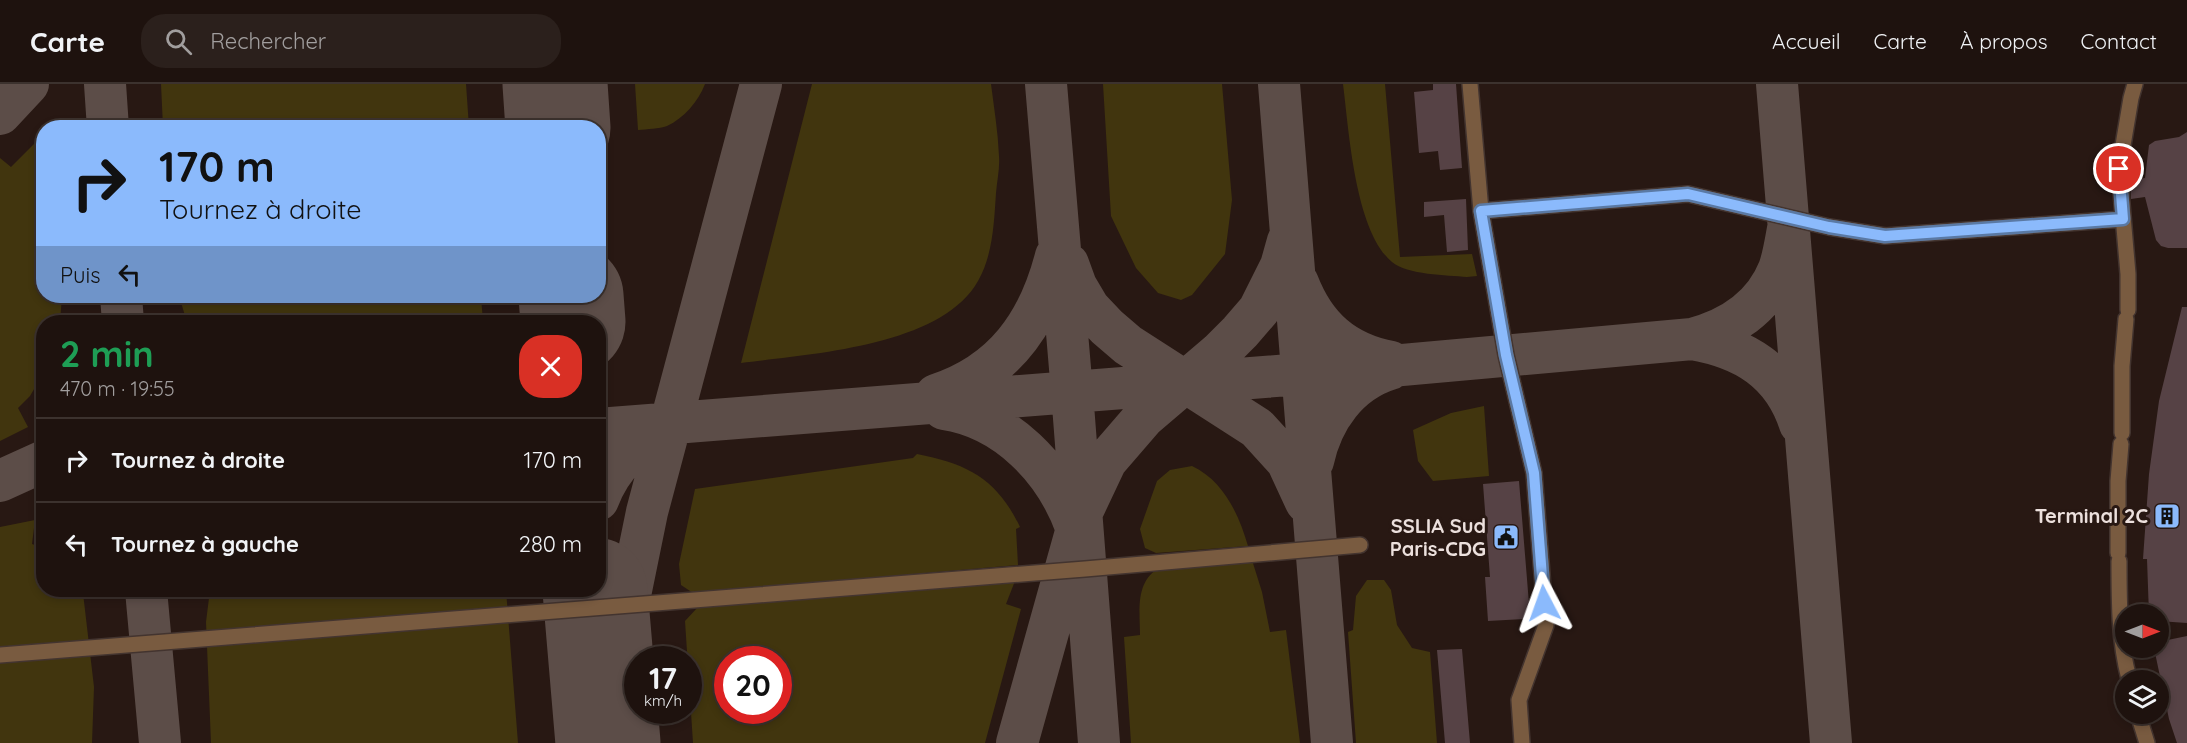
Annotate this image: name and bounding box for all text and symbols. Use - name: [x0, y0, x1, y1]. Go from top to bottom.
- search box: [141, 14, 561, 68]
- text: Carte: [30, 24, 105, 59]
- icon: search: [162, 25, 195, 58]
- text: Rechercher: [210, 27, 326, 55]
- text: Accueil: [1772, 28, 1841, 54]
- text: Carte: [1874, 28, 1927, 54]
- text: À propos: [1960, 28, 2048, 54]
- text: Contact: [2081, 28, 2157, 54]
- text: 170 m: [159, 140, 275, 193]
- pin: [2093, 143, 2144, 194]
- icon: right: [60, 144, 138, 222]
- icon: arrive: [2102, 152, 2135, 185]
- text: Tournez à droite: [159, 192, 362, 226]
- icon: left: [113, 258, 146, 291]
- text: Puis: [60, 261, 101, 289]
- text: 2 min: [60, 331, 154, 376]
- button: close: [519, 335, 582, 398]
- text: 470 m · 19:55: [60, 376, 175, 401]
- icon: right: [60, 444, 93, 477]
- text: Tournez à droite: [111, 446, 285, 474]
- text: 170 m: [523, 446, 582, 474]
- building icon: Terminal 2C: [2152, 501, 2182, 531]
- place label: Terminal 2C: [2035, 503, 2148, 528]
- place label: SSLIA Sud Paris-CDG: [1390, 513, 1486, 561]
- public building icon: SSLIA Sud Paris-CDG: [1491, 522, 1521, 552]
- icon: left: [60, 528, 93, 561]
- text: Tournez à gauche: [111, 530, 299, 558]
- text: 280 m: [519, 530, 582, 558]
- position arrow: [1512, 571, 1576, 635]
- north arrow: [2115, 604, 2169, 658]
- map controls: [2115, 604, 2169, 724]
- speed limit sign: 20: [714, 646, 792, 724]
- text: 17: [649, 659, 677, 697]
- button: layers: [2115, 670, 2169, 724]
- text: km/h: [644, 691, 682, 710]

